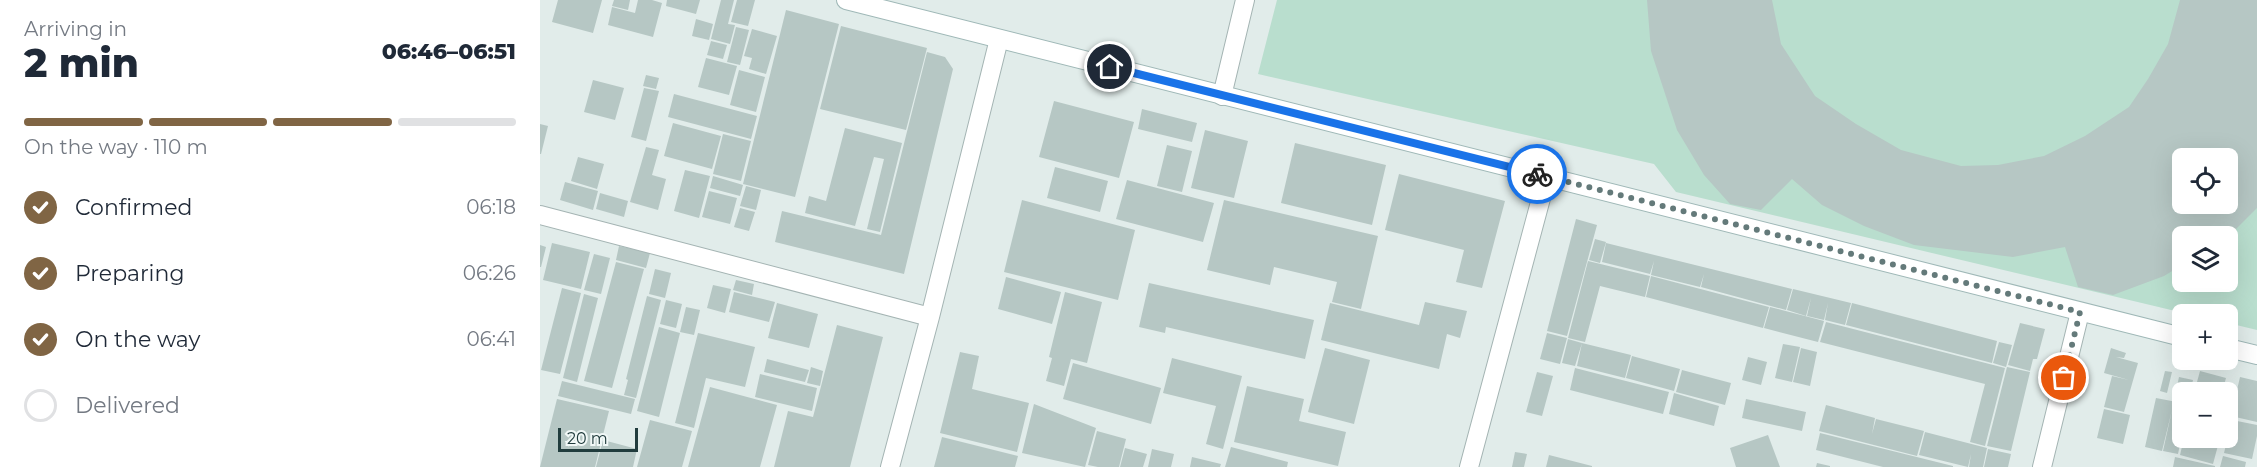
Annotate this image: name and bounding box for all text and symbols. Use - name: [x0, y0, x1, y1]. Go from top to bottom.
- text: Arriving in: [24, 17, 127, 41]
- text: 06:46–06:51: [382, 38, 516, 65]
- text: 2 min: [24, 39, 139, 87]
- pin: [1084, 41, 1135, 92]
- icon: home: [1093, 50, 1126, 83]
- text: On the way · 110 m: [24, 135, 208, 159]
- courier: [1507, 144, 1567, 204]
- map controls: [2172, 148, 2238, 448]
- button: locate: [2172, 148, 2238, 214]
- icon: bike: [1521, 158, 1554, 191]
- icon: check: [24, 191, 57, 224]
- text: Confirmed: [75, 194, 192, 221]
- text: 06:18: [466, 195, 516, 219]
- button: layers: [2172, 226, 2238, 292]
- icon: check: [24, 257, 57, 290]
- text: Preparing: [75, 260, 184, 287]
- text: 06:26: [463, 261, 516, 285]
- button: +: [2172, 304, 2238, 370]
- icon: check: [24, 323, 57, 356]
- text: On the way: [75, 326, 200, 353]
- text: 06:41: [466, 327, 516, 351]
- pin: [2038, 352, 2089, 403]
- icon: bag: [2047, 361, 2080, 394]
- button: −: [2172, 382, 2238, 448]
- text: Delivered: [75, 392, 180, 419]
- scale bar: [558, 425, 638, 452]
- text: 20 m: [567, 429, 608, 448]

